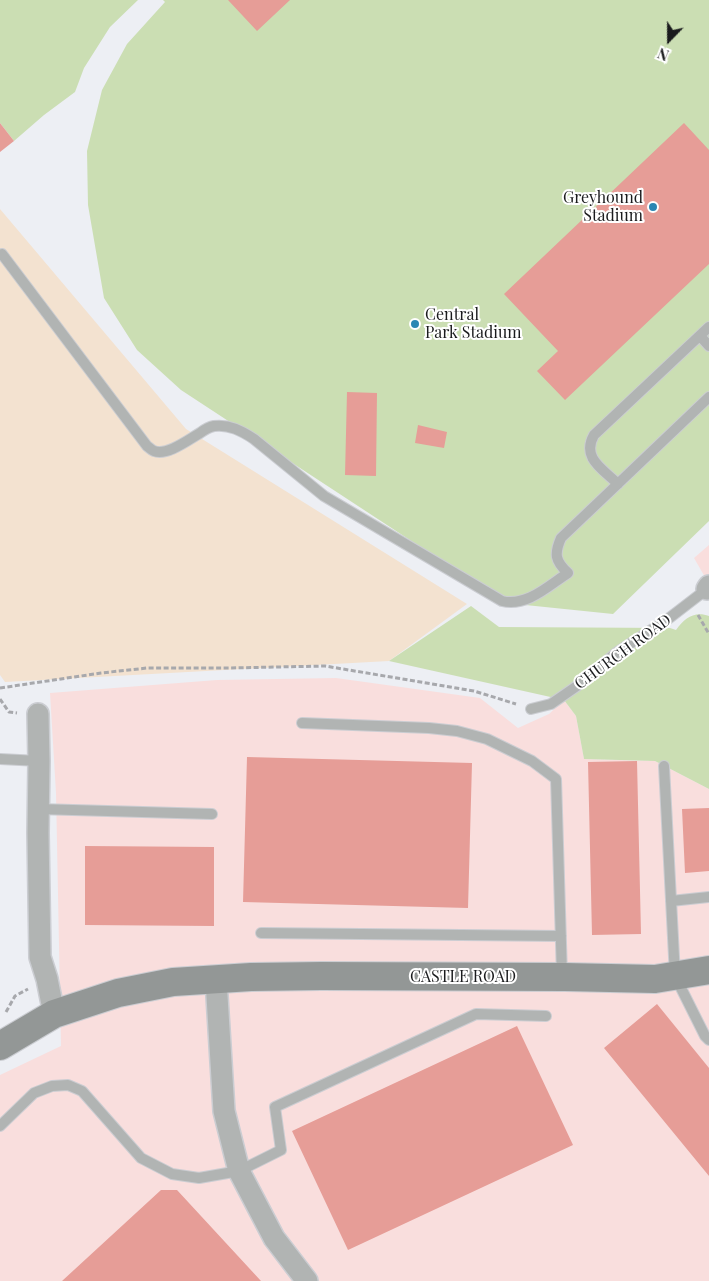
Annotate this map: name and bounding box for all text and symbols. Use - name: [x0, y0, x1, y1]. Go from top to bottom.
- north arrow: [644, 15, 694, 65]
- text: N: [655, 44, 671, 65]
- place label: Greyhound Stadium: [563, 188, 643, 226]
- marker: Greyhound Stadium: [647, 201, 659, 213]
- place label: Central Park Stadium: [425, 305, 522, 343]
- marker: Central Park Stadium: [409, 318, 421, 330]
- street label: CHURCH ROAD: [571, 610, 675, 694]
- street label: CASTLE ROAD: [410, 967, 516, 987]

